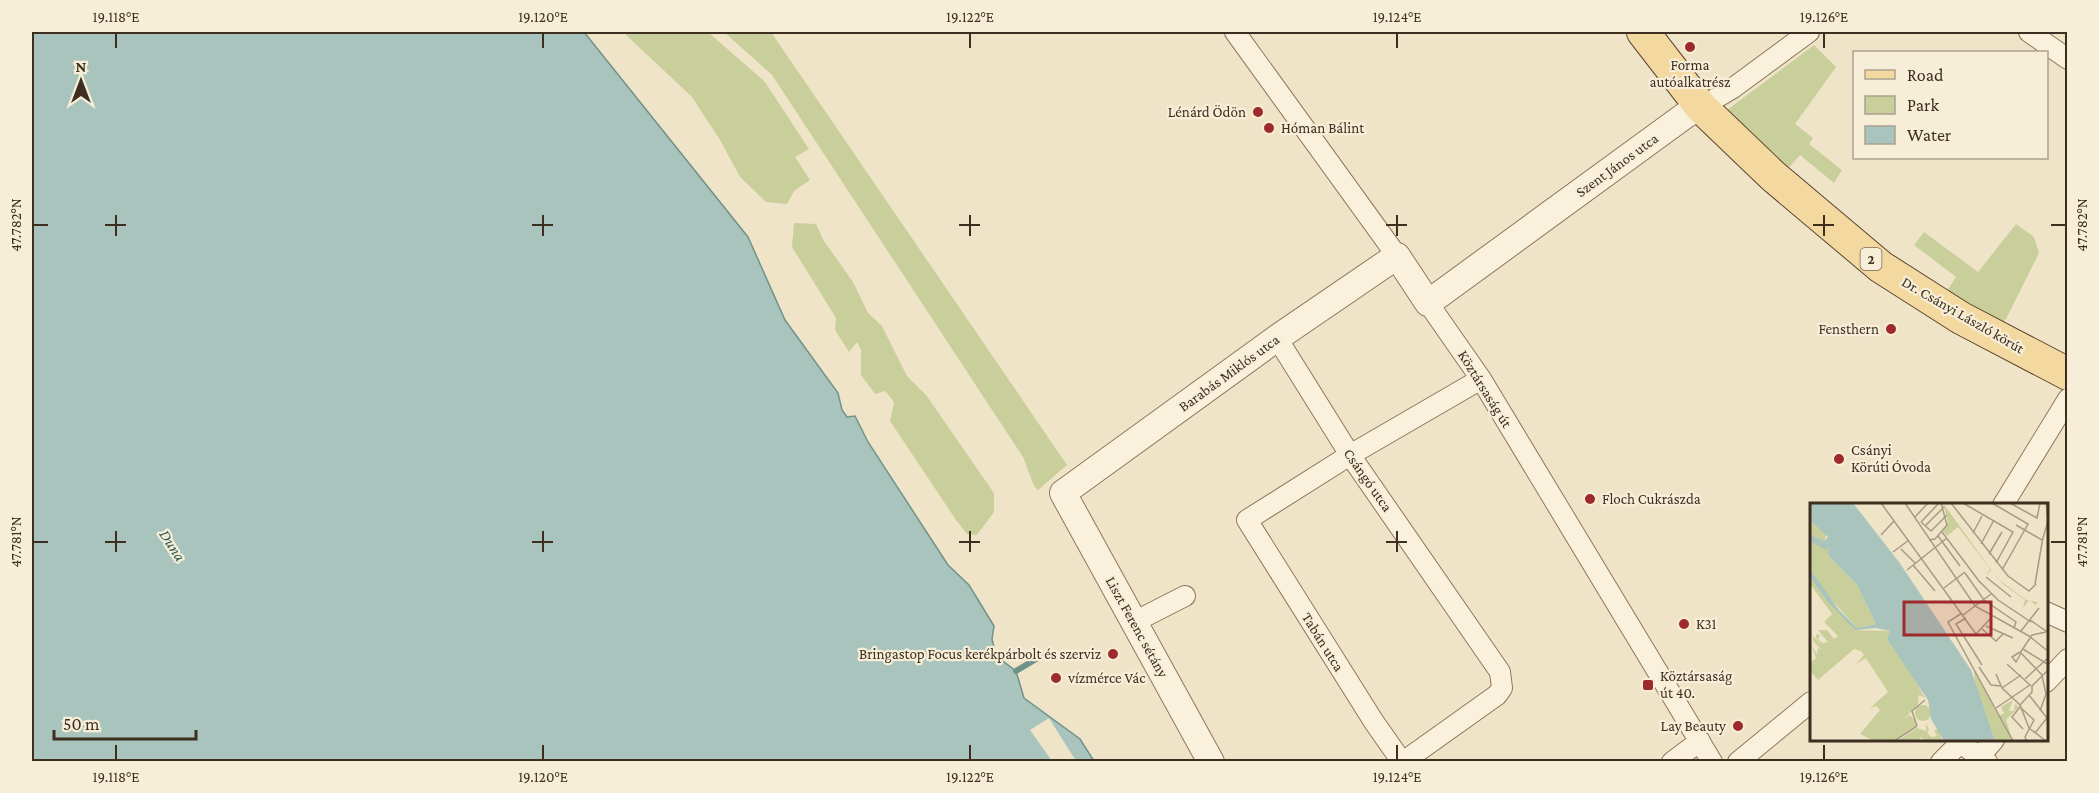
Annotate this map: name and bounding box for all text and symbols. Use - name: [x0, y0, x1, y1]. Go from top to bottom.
- text: 19.118°E: [93, 9, 139, 25]
- text: 19.120°E: [518, 9, 568, 25]
- text: 19.122°E: [946, 9, 994, 25]
- text: 19.124°E: [1373, 9, 1421, 25]
- text: 19.126°E: [1800, 9, 1848, 25]
- marker: Forma autóalkatrész: [1683, 40, 1697, 54]
- north arrow: [51, 51, 111, 111]
- legend: [1853, 51, 2048, 159]
- place label: Forma autóalkatrész: [1650, 57, 1730, 90]
- text: N: [76, 58, 87, 75]
- text: Road: [1907, 65, 1944, 85]
- text: Park: [1907, 95, 1939, 115]
- place label: Lénárd Ödön: [1168, 104, 1246, 120]
- marker: Lénárd Ödön: [1251, 105, 1265, 119]
- place label: Hóman Bálint: [1281, 120, 1365, 136]
- marker: Hóman Bálint: [1262, 121, 1276, 135]
- text: Water: [1907, 125, 1952, 145]
- street label: Szent János utca: [1573, 130, 1662, 201]
- text: 47.782°N: [8, 198, 24, 252]
- text: 47.782°N: [2074, 198, 2090, 252]
- road number: 2: [1860, 248, 1882, 270]
- street label: Dr. Csányi László körút: [1899, 274, 2028, 358]
- place label: Fensthern: [1818, 321, 1879, 337]
- marker: Fensthern: [1884, 322, 1898, 336]
- street label: Barabás Miklós utca: [1176, 331, 1282, 415]
- street label: Köztársaság út: [1454, 347, 1516, 432]
- place label: Csányi Körúti Óvoda: [1851, 442, 1931, 475]
- street label: Csángó utca: [1340, 445, 1396, 515]
- marker: Csányi Körúti Óvoda: [1832, 452, 1846, 466]
- place label: Floch Cukrászda: [1602, 491, 1701, 507]
- marker: Floch Cukrászda: [1583, 492, 1597, 506]
- inset map: [1810, 503, 2048, 742]
- text: 47.781°N: [8, 516, 24, 568]
- text: 47.781°N: [2074, 516, 2090, 568]
- water label: Duna: [156, 526, 189, 565]
- street label: Liszt Ferenc sétány: [1102, 574, 1171, 681]
- street label: Tabán utca: [1299, 610, 1347, 674]
- place label: K31: [1696, 616, 1717, 632]
- marker: K31: [1677, 617, 1691, 631]
- place label: Bringastop Focus kerékpárbolt és szerviz: [859, 646, 1101, 663]
- marker: Bringastop Focus kerékpárbolt és szerviz: [1106, 647, 1120, 661]
- place label: Köztársaság út 40.: [1660, 668, 1732, 701]
- place label: vízmérce Vác: [1067, 670, 1146, 686]
- marker: vízmérce Vác: [1049, 671, 1063, 685]
- marker: Köztársaság út 40.: [1641, 678, 1655, 692]
- scale bar: [54, 703, 196, 741]
- text: 50 m: [63, 714, 100, 734]
- place label: Lay Beauty: [1660, 718, 1726, 735]
- marker: Lay Beauty: [1731, 719, 1745, 733]
- text: 19.118°E: [93, 769, 139, 785]
- text: 19.120°E: [518, 769, 568, 785]
- text: 19.122°E: [946, 769, 994, 785]
- text: 19.124°E: [1373, 769, 1421, 785]
- text: 19.126°E: [1800, 769, 1848, 785]

